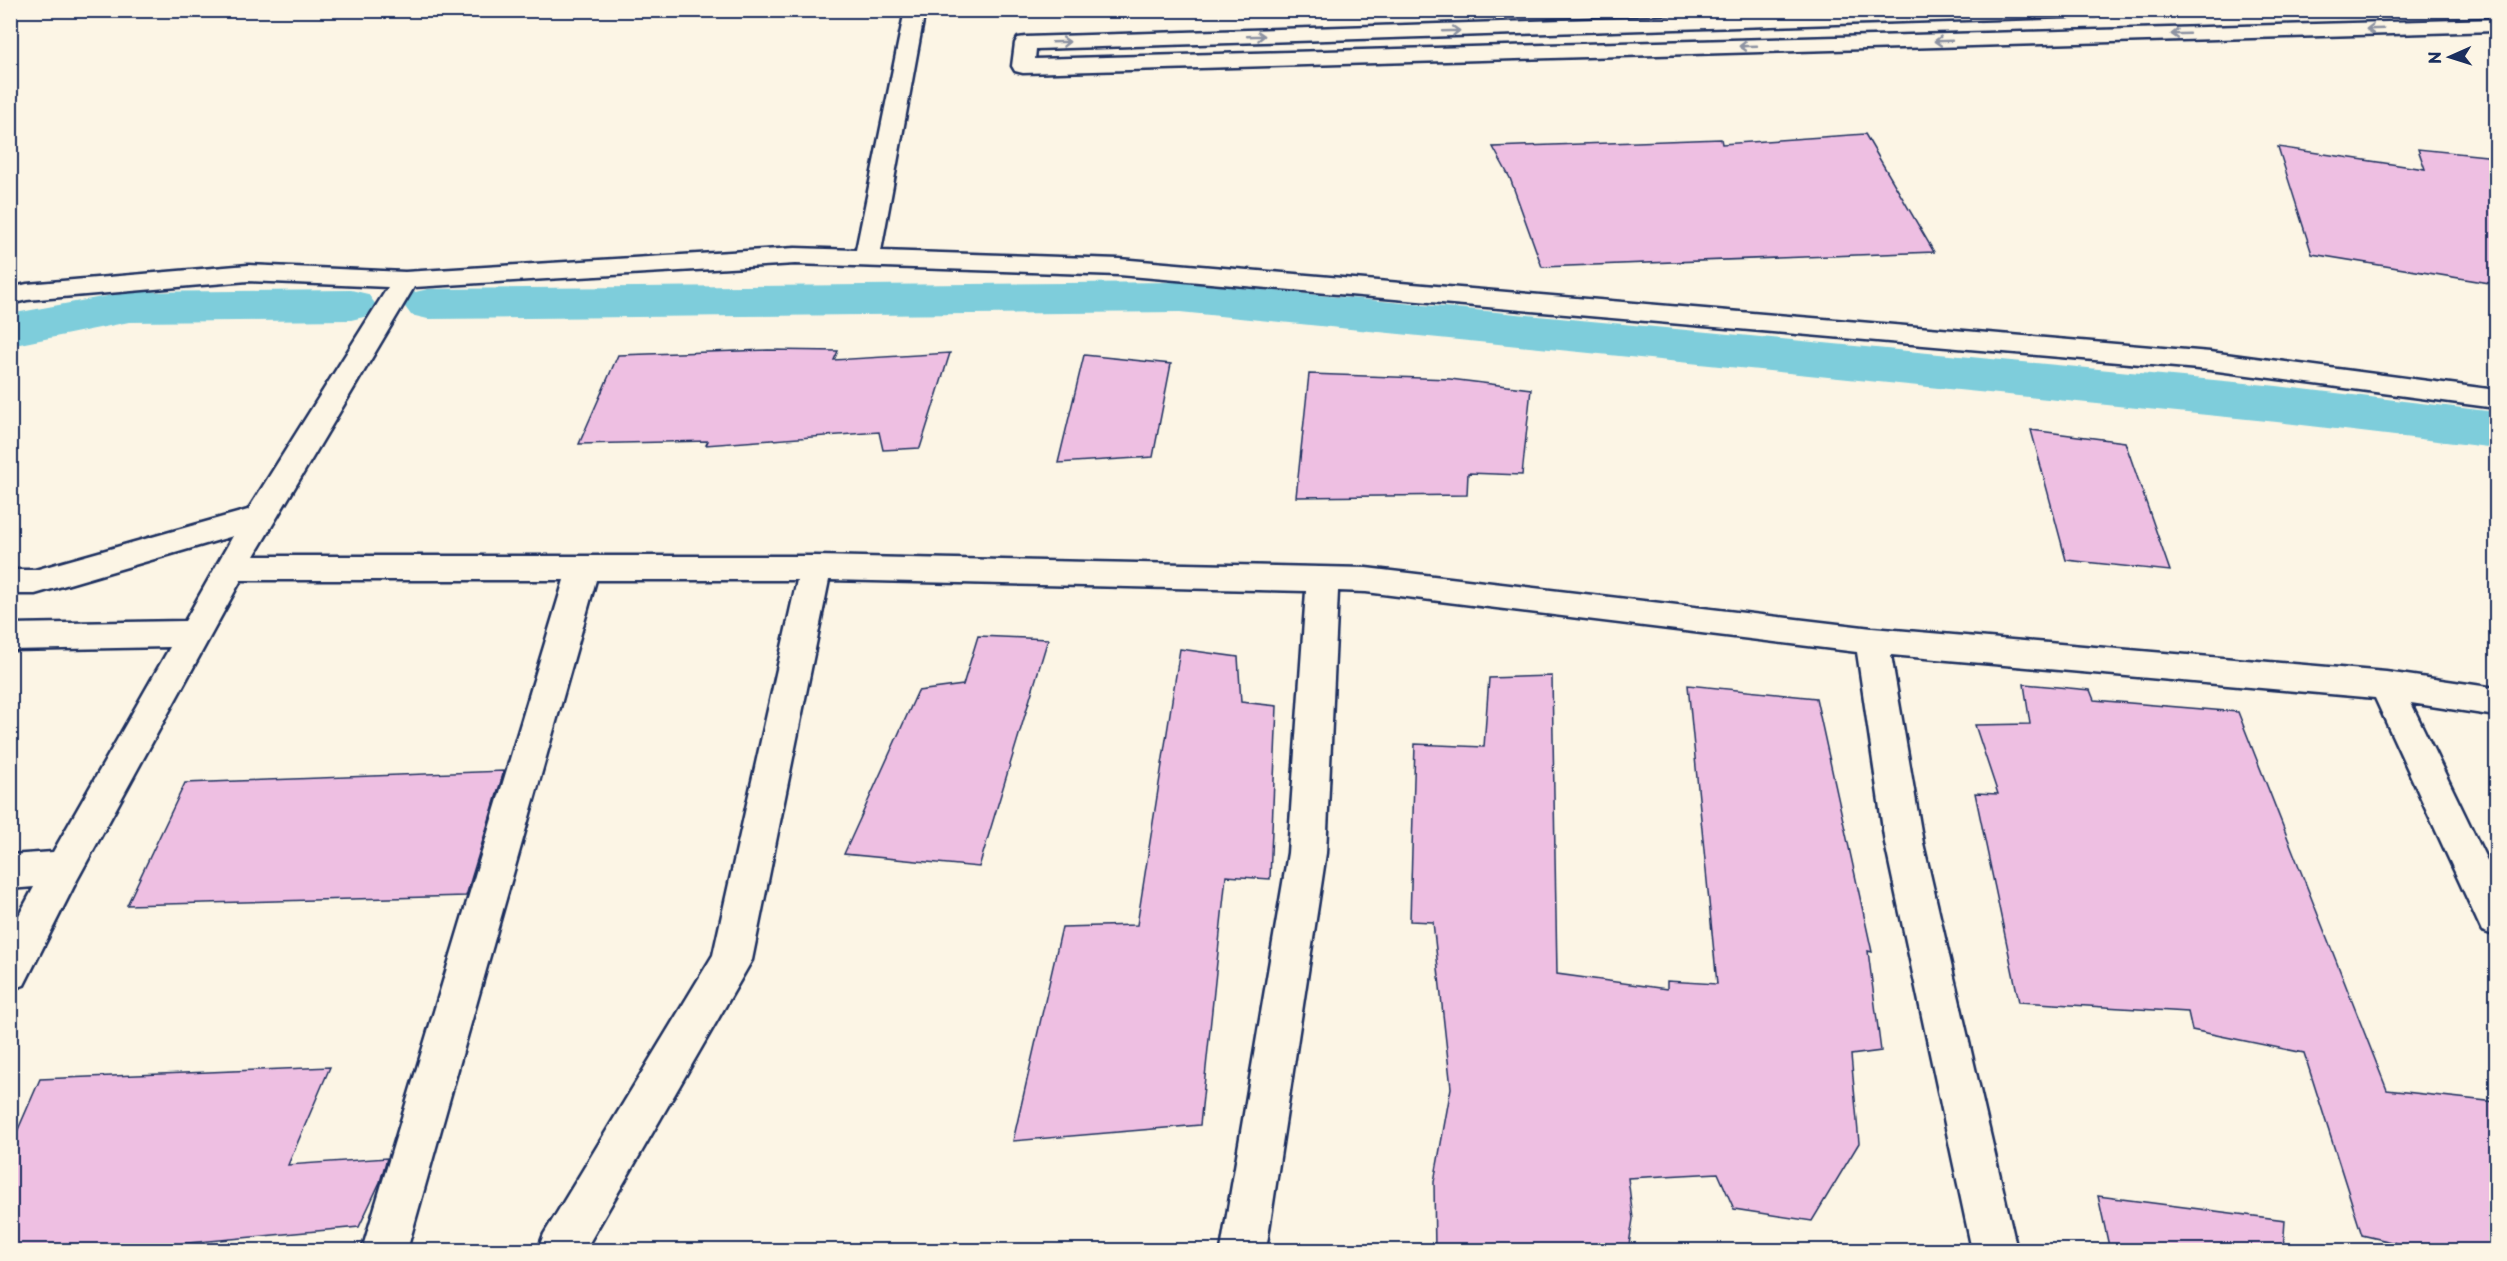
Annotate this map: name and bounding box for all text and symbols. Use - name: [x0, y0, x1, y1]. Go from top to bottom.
- one-way arrow: [2366, 23, 2386, 35]
- one-way arrow: [1440, 25, 1460, 36]
- north arrow: [2420, 27, 2480, 87]
- one-way arrow: [2171, 28, 2191, 40]
- one-way arrow: [1245, 31, 1265, 42]
- one-way arrow: [1934, 35, 1954, 46]
- one-way arrow: [1050, 36, 1070, 47]
- one-way arrow: [1739, 41, 1759, 52]
- text: N: [2422, 51, 2446, 65]

